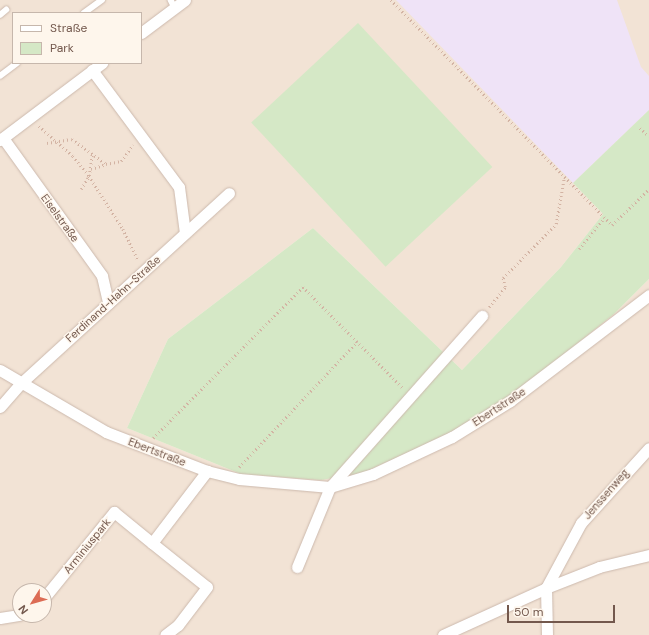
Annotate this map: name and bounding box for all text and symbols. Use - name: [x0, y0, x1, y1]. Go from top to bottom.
- legend: [12, 12, 142, 64]
- text: Straße: [50, 20, 87, 36]
- text: Park: [50, 40, 74, 56]
- street label: Eiselstraße: [38, 191, 82, 245]
- street label: Ferdinand-Hahn-Straße: [63, 253, 163, 345]
- street label: Ebertstraße: [470, 385, 528, 429]
- street label: Ebertstraße: [126, 435, 188, 469]
- street label: Jenssenweg: [581, 466, 631, 522]
- street label: Arminiuspark: [61, 516, 113, 576]
- north arrow: [12, 583, 52, 623]
- scale bar: [509, 597, 617, 623]
- text: N: [15, 602, 31, 617]
- text: 50 m: [514, 604, 543, 620]

